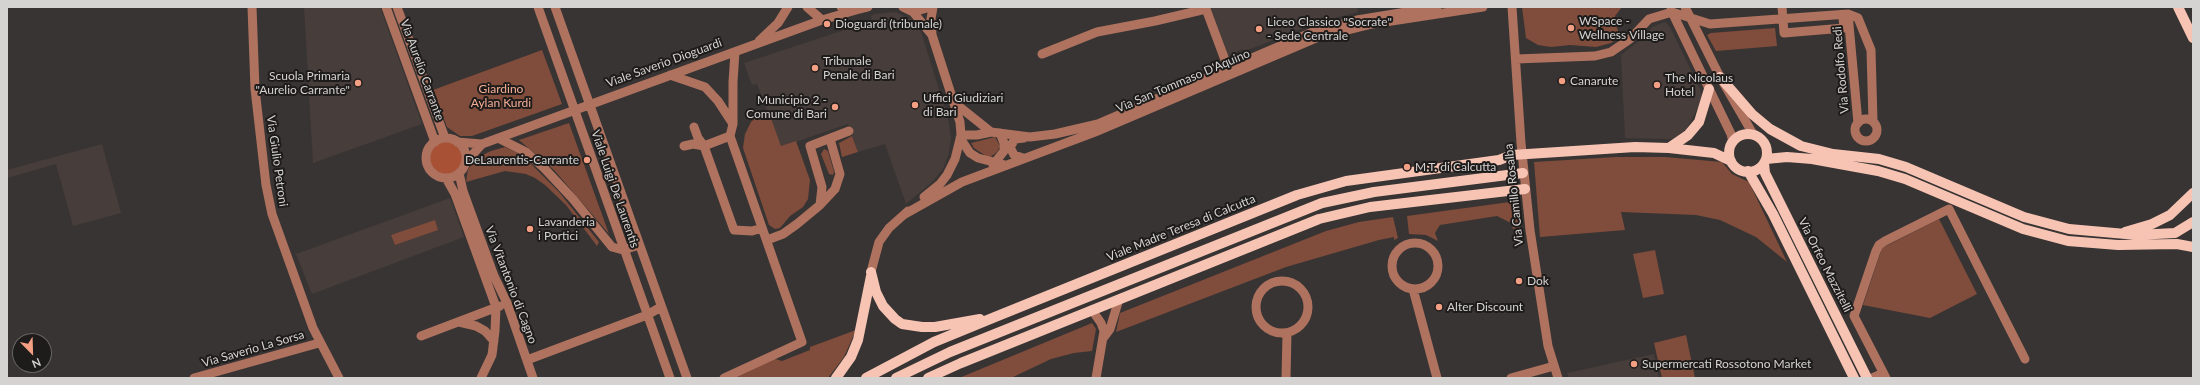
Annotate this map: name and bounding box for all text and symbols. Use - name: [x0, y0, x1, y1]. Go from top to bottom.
- place label: WSpace - Wellness Village: [1579, 14, 1664, 42]
- place label: Liceo Classico "Socrate" - Sede Centrale: [1267, 15, 1392, 43]
- street label: Via Aurelio Carrante: [397, 17, 447, 123]
- place label: Dioguardi (tribunale): [835, 17, 942, 31]
- marker: Dioguardi (tribunale): [822, 19, 832, 29]
- marker: WSpace - Wellness Village: [1566, 23, 1576, 33]
- marker: Liceo Classico "Socrate" - Sede Centrale: [1254, 24, 1264, 34]
- street label: Via Rodolfo Redi: [1830, 26, 1852, 114]
- street label: Viale Saverio Dioguardi: [604, 35, 724, 91]
- street label: Via San Tommaso D'Aquino: [1114, 46, 1252, 116]
- place label: Tribunale Penale di Bari: [823, 54, 895, 82]
- marker: Tribunale Penale di Bari: [810, 63, 820, 73]
- place label: Scuola Primaria "Aurelio Carrante": [255, 69, 350, 97]
- place label: The Nicolaus Hotel: [1665, 71, 1733, 99]
- place label: Canarute: [1570, 74, 1618, 88]
- marker: Canarute: [1557, 76, 1567, 86]
- marker: Scuola Primaria "Aurelio Carrante": [353, 78, 363, 88]
- marker: The Nicolaus Hotel: [1652, 80, 1662, 90]
- park label: Giardino Aylan Kurdi: [471, 82, 531, 110]
- place label: Uffici Giudiziari di Bari: [923, 91, 1003, 119]
- place label: Municipio 2 - Comune di Bari: [746, 93, 827, 121]
- marker: Uffici Giudiziari di Bari: [910, 100, 920, 110]
- marker: Municipio 2 - Comune di Bari: [830, 102, 840, 112]
- street label: Via Giulio Petroni: [263, 114, 291, 208]
- street label: Viale Luigi De Laurentis: [588, 128, 642, 250]
- street label: Via Camillo Rosalba: [1501, 143, 1527, 247]
- place label: DeLaurentis-Carrante: [465, 153, 579, 167]
- marker: DeLaurentis-Carrante: [582, 155, 592, 165]
- place label: M.T. di Calcutta: [1415, 160, 1496, 174]
- marker: M.T. di Calcutta: [1402, 162, 1412, 172]
- street label: Viale Madre Teresa di Calcutta: [1105, 192, 1257, 264]
- place label: Lavanderia i Portici: [538, 215, 595, 243]
- street label: Via Orfeo Mazzitelli: [1795, 215, 1855, 315]
- street label: Via Vitantonio di Cagno: [482, 224, 540, 346]
- marker: Lavanderia i Portici: [525, 224, 535, 234]
- place label: Dok: [1527, 274, 1549, 288]
- marker: Dok: [1514, 276, 1524, 286]
- place label: Alter Discount: [1447, 300, 1523, 314]
- marker: Alter Discount: [1434, 302, 1444, 312]
- street label: Via Saverio La Sorsa: [200, 328, 306, 370]
- north arrow: [12, 333, 52, 373]
- text: N: [30, 356, 43, 371]
- place label: Supermercati Rossotono Market: [1642, 357, 1811, 371]
- marker: Supermercati Rossotono Market: [1629, 359, 1639, 369]

